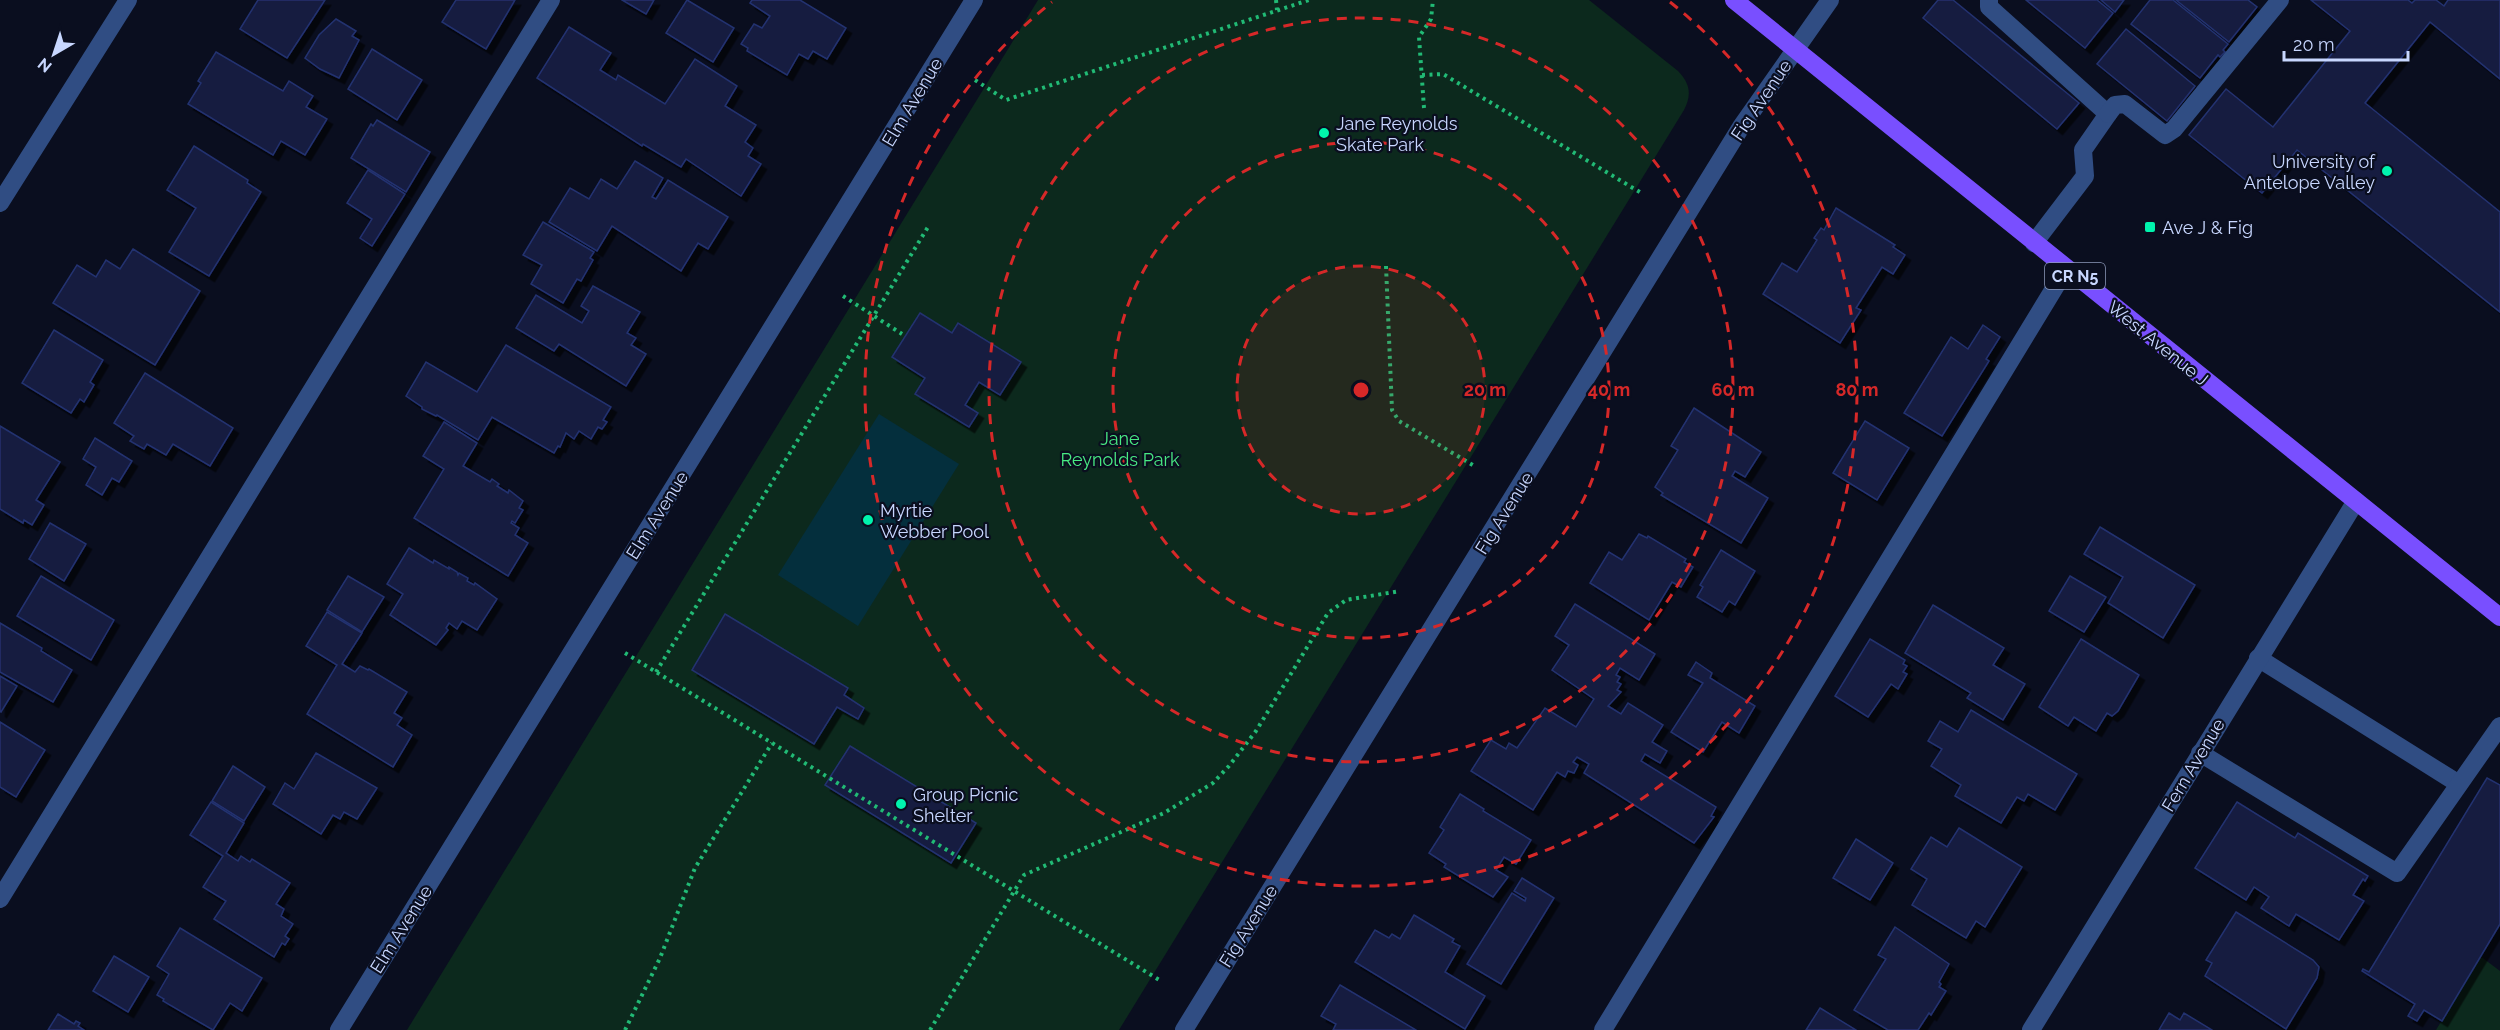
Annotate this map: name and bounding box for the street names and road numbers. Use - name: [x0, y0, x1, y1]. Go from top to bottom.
- street label: Elm Avenue: [877, 54, 947, 150]
- street label: Fig Avenue: [1726, 55, 1796, 144]
- road number: CR N5: [2045, 263, 2105, 289]
- street label: West Avenue J: [2104, 296, 2212, 390]
- street label: Elm Avenue: [622, 467, 693, 563]
- street label: Fig Avenue: [1470, 468, 1538, 558]
- street label: Fern Avenue: [2157, 714, 2229, 815]
- street label: Elm Avenue: [366, 881, 437, 977]
- street label: Fig Avenue: [1214, 881, 1282, 971]

